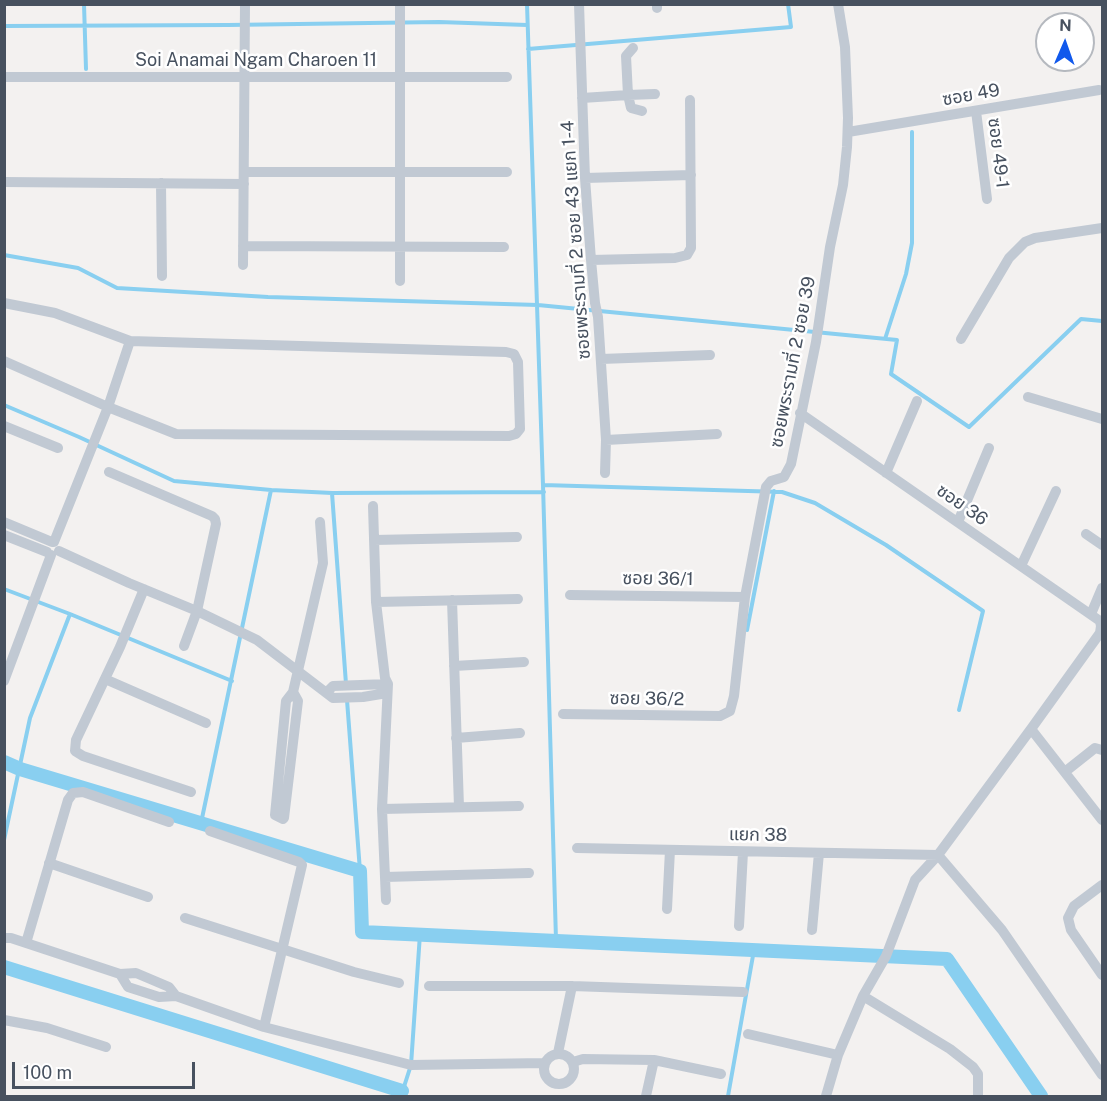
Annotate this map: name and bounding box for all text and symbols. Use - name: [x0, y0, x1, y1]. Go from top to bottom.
- north arrow: [1035, 12, 1095, 72]
- text: N: [1059, 16, 1072, 35]
- street label: Soi Anamai Ngam Charoen 11: [135, 49, 377, 71]
- street label: ซอย 49: [941, 79, 1001, 111]
- street label: ซอย 49-1: [983, 117, 1013, 189]
- street label: ซอยพระรามที่ 2 ซอย 43 แยก 1-4: [557, 120, 595, 360]
- street label: ซอยพระรามที่ 2 ซอย 39: [766, 275, 820, 449]
- street label: ซอย 36: [932, 480, 992, 530]
- street label: ซอย 36/1: [622, 568, 694, 590]
- street label: ซอย 36/2: [609, 688, 685, 710]
- street label: แยก 38: [729, 824, 787, 846]
- scale bar: [15, 1050, 198, 1088]
- text: 100 m: [23, 1062, 72, 1083]

